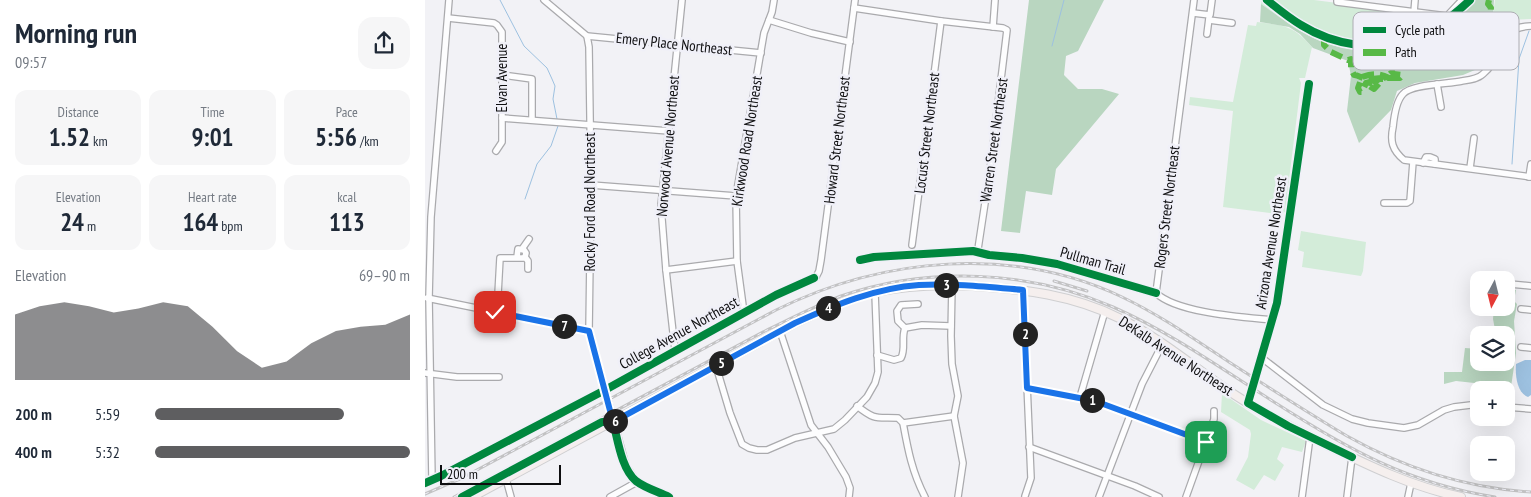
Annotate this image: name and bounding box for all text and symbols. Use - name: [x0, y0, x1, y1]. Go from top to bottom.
- legend: [1353, 12, 1519, 70]
- text: Morning run: [15, 14, 137, 51]
- button: share: [358, 17, 410, 69]
- text: Cycle path: [1395, 21, 1445, 39]
- street label: Emery Place Northeast: [615, 28, 733, 59]
- street label: Elvan Avenue: [492, 43, 511, 113]
- text: Path: [1395, 43, 1417, 61]
- text: 09:57: [15, 52, 47, 72]
- street label: Locust Street Northeast: [910, 71, 943, 194]
- street label: Norwood Avenue Northeast: [652, 74, 683, 217]
- street label: Kirkwood Road Northeast: [727, 74, 766, 208]
- street label: Howard Street Northeast: [819, 75, 854, 205]
- street label: Warren Street Northeast: [975, 77, 1012, 203]
- text: Distance: [58, 103, 99, 121]
- text: Time: [200, 103, 225, 121]
- text: Pace: [336, 103, 358, 121]
- text: 1.52: [49, 121, 90, 153]
- text: 9:01: [191, 121, 234, 153]
- text: 5:56: [315, 121, 357, 153]
- text: km: [90, 132, 108, 150]
- text: /km: [357, 132, 379, 150]
- street label: Rocky Ford Road Northeast: [580, 132, 599, 272]
- street label: Rogers Street Northeast: [1150, 144, 1183, 269]
- street label: Arizona Avenue Northeast: [1251, 175, 1290, 310]
- text: Elevation: [56, 188, 101, 206]
- text: Heart rate: [188, 188, 237, 206]
- text: kcal: [337, 188, 356, 206]
- text: 24: [60, 206, 84, 238]
- text: 164: [182, 206, 218, 238]
- text: 113: [329, 206, 365, 238]
- text: m: [84, 217, 96, 235]
- text: bpm: [218, 217, 243, 235]
- street label: Pullman Trail: [1058, 242, 1129, 279]
- text: Elevation: [15, 265, 66, 285]
- text: 69–90 m: [359, 265, 410, 285]
- north arrow: [1470, 271, 1515, 316]
- map controls: [1470, 271, 1515, 481]
- pin: 3: [933, 272, 959, 298]
- text: 3: [943, 276, 950, 294]
- pin: [474, 291, 516, 333]
- street label: College Avenue Northeast: [616, 292, 742, 373]
- pin: 4: [815, 296, 841, 320]
- icon: check: [481, 298, 509, 326]
- text: 4: [825, 299, 832, 317]
- street label: DeKalb Avenue Northeast: [1116, 312, 1237, 400]
- pin: 7: [551, 314, 577, 338]
- text: 7: [561, 317, 568, 335]
- pin: 2: [1013, 322, 1037, 346]
- text: 2: [1022, 325, 1029, 343]
- button: layers: [1470, 326, 1515, 371]
- pin: 5: [709, 350, 733, 376]
- text: 5: [718, 354, 725, 372]
- button: +: [1470, 381, 1515, 426]
- pin: 1: [1079, 388, 1105, 412]
- text: 1: [1089, 391, 1096, 409]
- text: 200 m: [15, 404, 52, 424]
- text: 5:59: [95, 404, 120, 424]
- pin: 6: [603, 408, 627, 434]
- text: 6: [612, 412, 619, 430]
- pin: [1185, 421, 1227, 463]
- icon: arrive: [1192, 428, 1220, 456]
- button: −: [1470, 436, 1515, 481]
- text: 400 m: [15, 442, 52, 462]
- text: 5:32: [95, 442, 120, 462]
- scale bar: [440, 462, 561, 485]
- text: 200 m: [447, 465, 478, 483]

